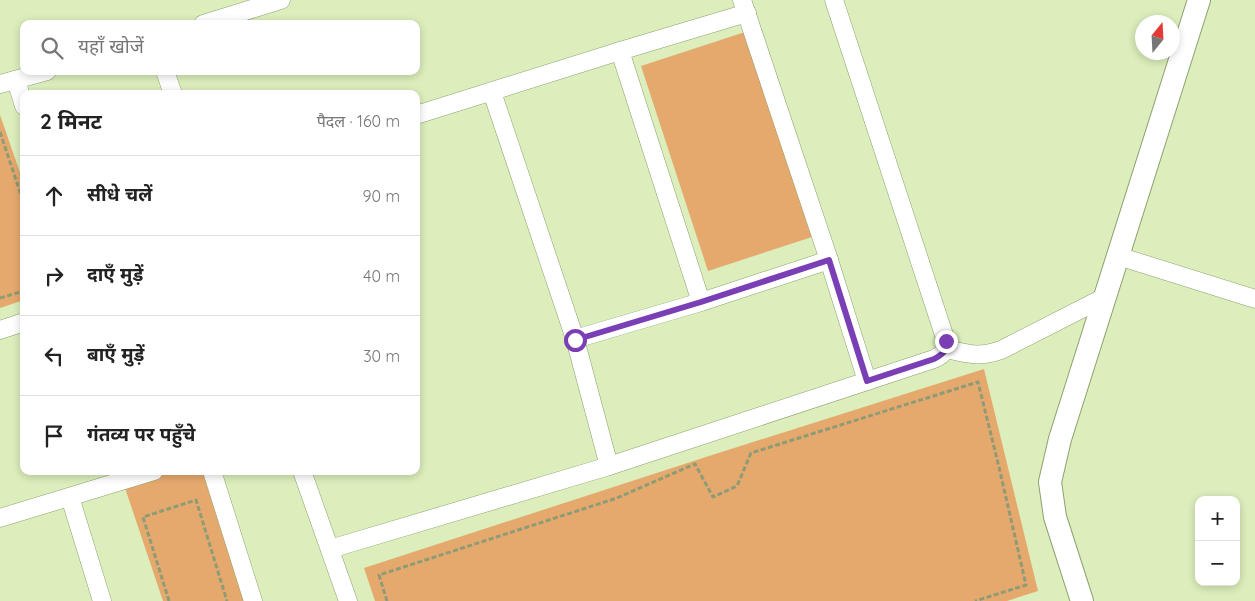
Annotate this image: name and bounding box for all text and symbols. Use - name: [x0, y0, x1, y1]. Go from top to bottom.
- north arrow: [1135, 15, 1180, 60]
- search box: [20, 20, 420, 75]
- icon: search: [38, 34, 66, 62]
- text: यहाँ खोजें: [78, 34, 144, 58]
- text: 2 मिनट: [40, 108, 102, 134]
- text: पैदल · 160 m: [317, 111, 400, 131]
- icon: ahead: [40, 182, 68, 210]
- text: सीधे चलें: [87, 182, 152, 206]
- text: 90 m: [363, 186, 400, 206]
- icon: right: [40, 262, 68, 290]
- text: दाएँ मुड़ें: [87, 262, 143, 286]
- text: 40 m: [363, 266, 400, 286]
- route start: [564, 329, 587, 352]
- route end: [935, 330, 958, 353]
- icon: left: [40, 342, 68, 370]
- text: बाएँ मुड़ें: [87, 342, 144, 366]
- text: 30 m: [363, 346, 400, 366]
- icon: arrive: [40, 422, 68, 450]
- text: गंतव्य पर पहुँचे: [87, 422, 195, 446]
- map controls: [1195, 496, 1240, 586]
- button: +: [1195, 496, 1240, 541]
- button: −: [1195, 541, 1240, 586]

